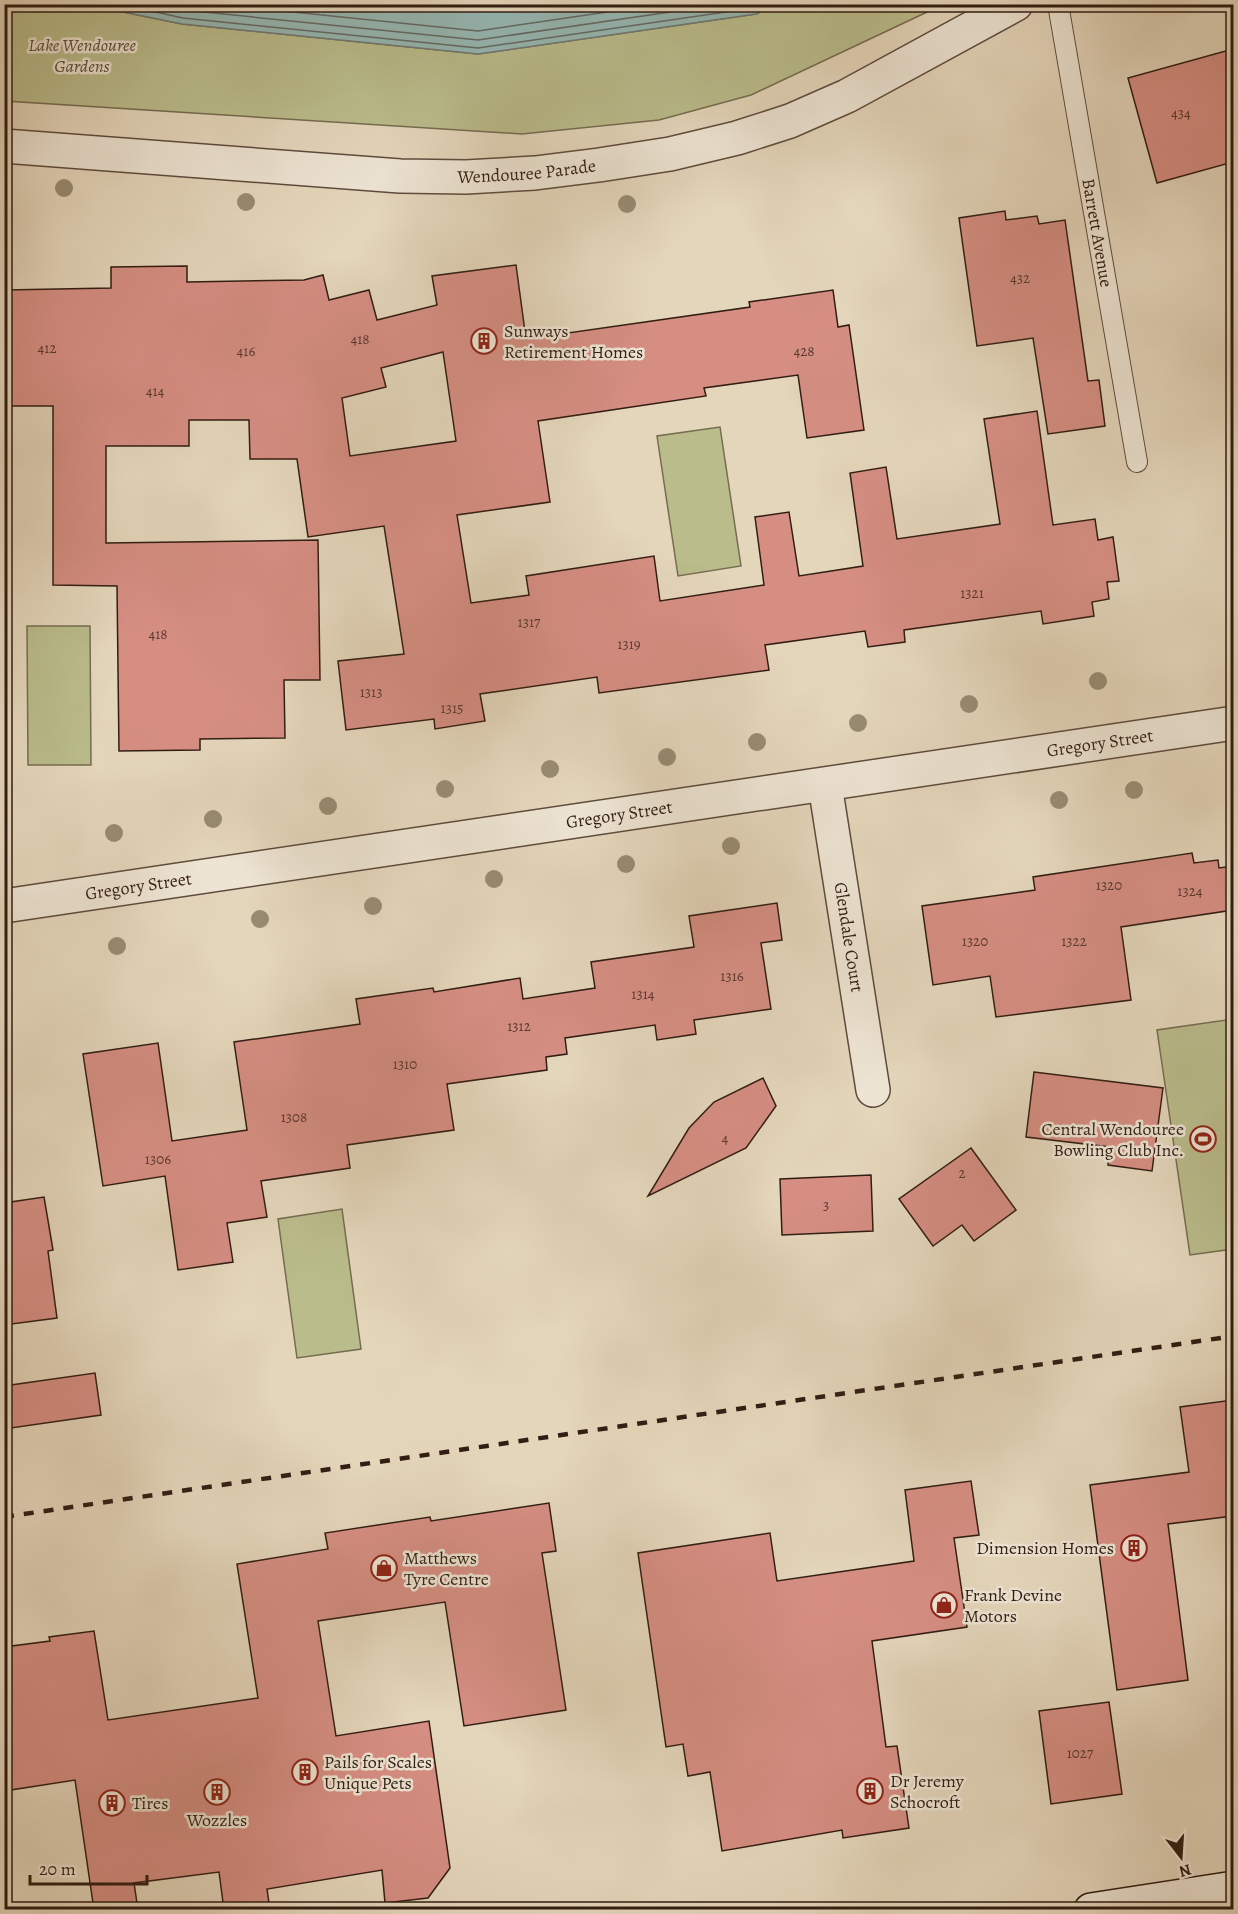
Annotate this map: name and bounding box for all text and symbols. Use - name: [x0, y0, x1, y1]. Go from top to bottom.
- park label: Lake Wendouree Gardens: [28, 33, 136, 78]
- house number: 434: [1171, 103, 1191, 123]
- street label: Wendouree Parade: [456, 153, 597, 189]
- street label: Barrett Avenue: [1076, 176, 1119, 289]
- house number: 432: [1010, 268, 1030, 288]
- place label: Sunways Retirement Homes: [504, 319, 643, 364]
- building icon: Sunways Retirement Homes: [469, 326, 499, 356]
- house number: 418: [350, 329, 370, 349]
- house number: 412: [37, 338, 57, 358]
- house number: 416: [237, 341, 255, 361]
- house number: 428: [793, 341, 815, 361]
- house number: 414: [146, 381, 165, 401]
- house number: 1321: [960, 583, 984, 603]
- house number: 1317: [518, 612, 541, 632]
- house number: 418: [148, 624, 168, 644]
- house number: 1319: [617, 634, 641, 654]
- house number: 1313: [360, 682, 382, 702]
- house number: 1315: [441, 698, 463, 718]
- street label: Gregory Street: [1045, 723, 1155, 763]
- street label: Gregory Street: [564, 795, 674, 834]
- street label: Gregory Street: [84, 866, 193, 906]
- house number: 1320: [1096, 875, 1122, 895]
- street label: Glendale Court: [828, 881, 869, 994]
- house number: 1324: [1177, 881, 1203, 901]
- house number: 1320: [962, 931, 988, 951]
- house number: 1322: [1061, 931, 1087, 951]
- house number: 1316: [720, 966, 744, 986]
- house number: 1314: [631, 984, 655, 1004]
- house number: 1312: [507, 1016, 531, 1036]
- house number: 1310: [393, 1054, 417, 1074]
- house number: 1308: [281, 1107, 307, 1127]
- place label: Central Wendouree Bowling Club Inc.: [1042, 1117, 1184, 1162]
- sports icon: Central Wendouree Bowling Club Inc.: [1188, 1124, 1218, 1154]
- house number: 4: [722, 1128, 729, 1148]
- house number: 1306: [145, 1149, 171, 1169]
- house number: 2: [958, 1163, 966, 1183]
- house number: 3: [823, 1195, 829, 1215]
- building icon: Dimension Homes: [1119, 1533, 1149, 1563]
- place label: Dimension Homes: [976, 1536, 1114, 1560]
- place label: Matthews Tyre Centre: [404, 1546, 489, 1591]
- shop icon: Matthews Tyre Centre: [369, 1553, 399, 1583]
- place label: Frank Devine Motors: [964, 1583, 1062, 1628]
- shop icon: Frank Devine Motors: [929, 1590, 959, 1620]
- house number: 1027: [1067, 1743, 1094, 1763]
- place label: Pails for Scales Unique Pets: [324, 1750, 432, 1795]
- building icon: Pails for Scales Unique Pets: [290, 1757, 320, 1787]
- place label: Dr Jeremy Schocroft: [890, 1769, 965, 1814]
- building icon: Dr Jeremy Schocroft: [855, 1776, 885, 1806]
- building icon: Wozzles: [202, 1777, 232, 1807]
- building icon: Tires: [97, 1788, 127, 1818]
- place label: Tires: [132, 1791, 168, 1815]
- place label: Wozzles: [186, 1808, 247, 1832]
- north arrow: [1151, 1827, 1211, 1887]
- scale bar: [30, 1848, 147, 1886]
- text: 20 m: [39, 1857, 76, 1881]
- text: N: [1176, 1858, 1194, 1883]

